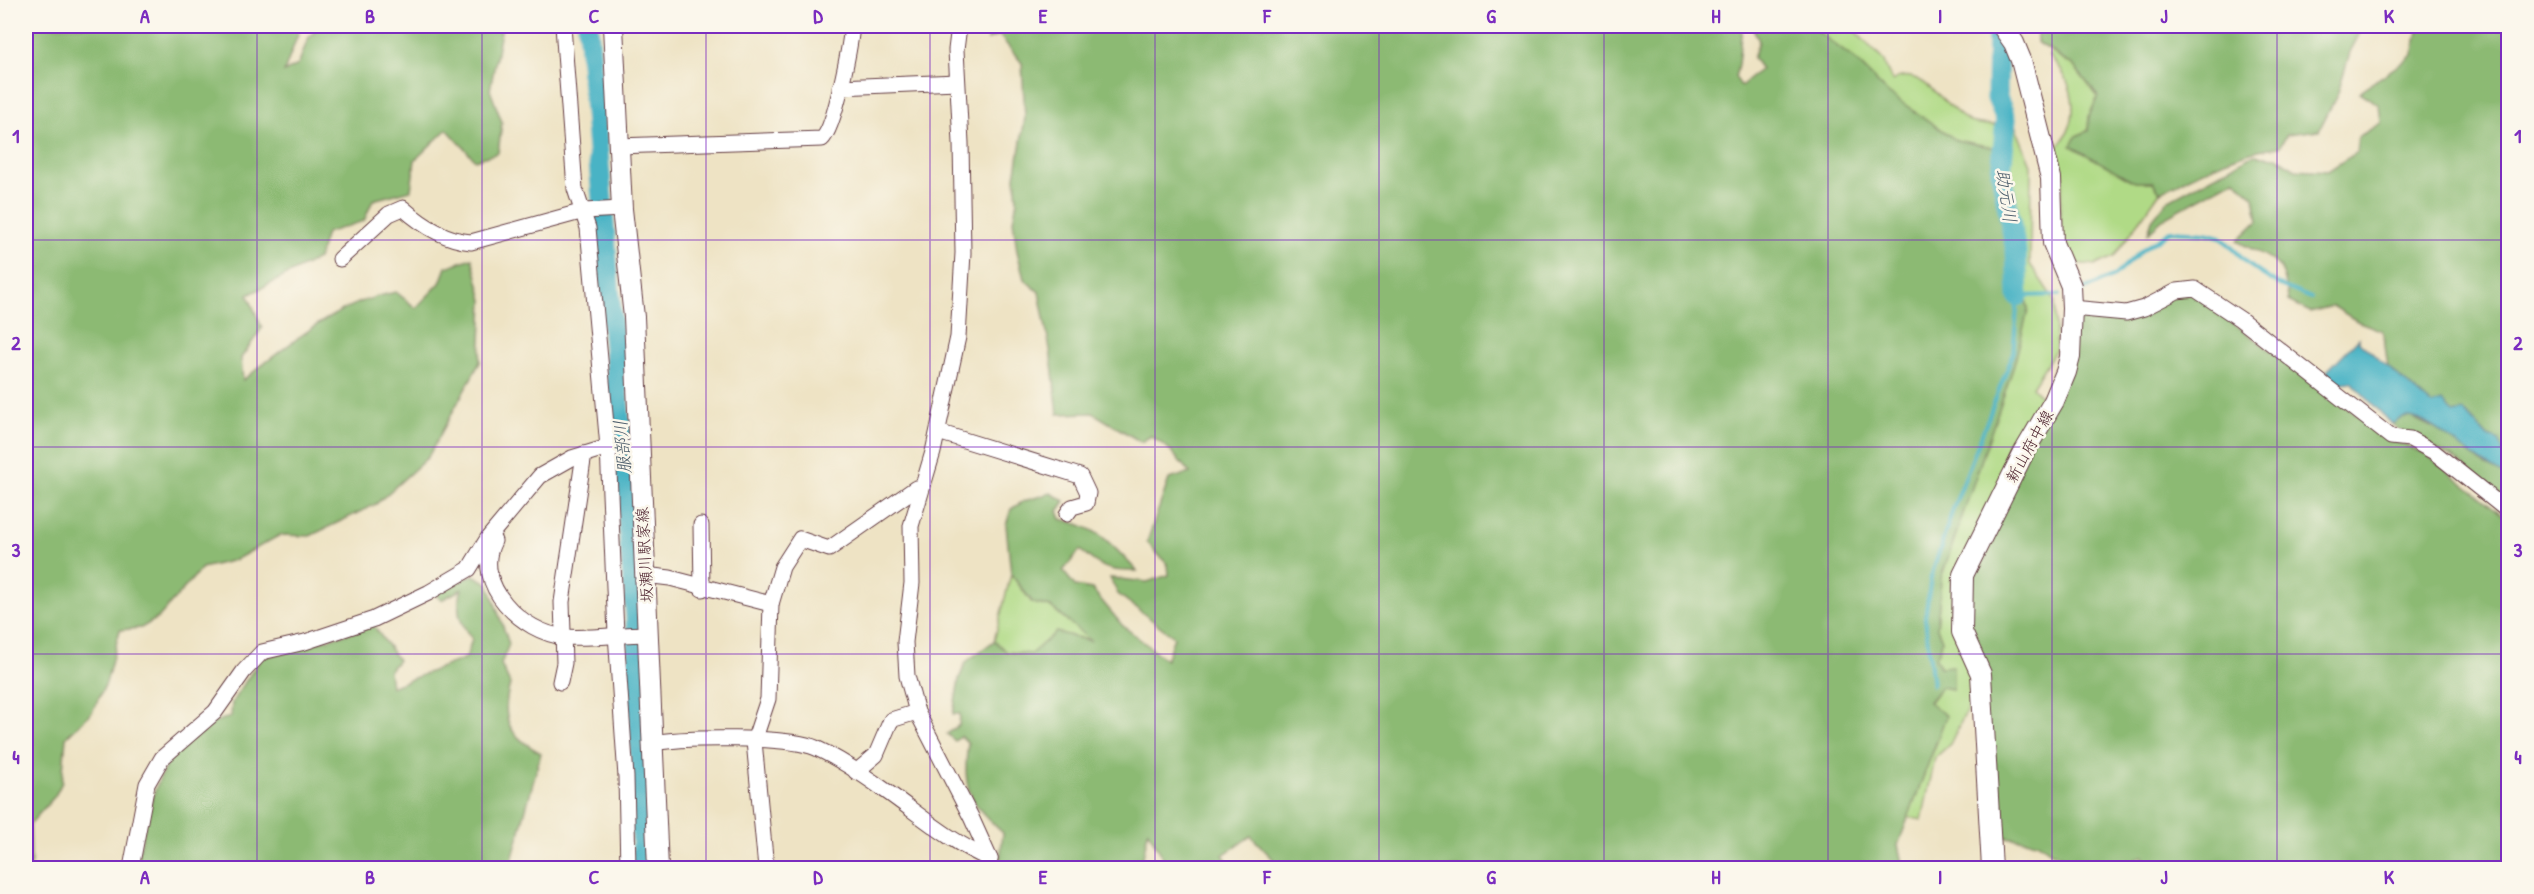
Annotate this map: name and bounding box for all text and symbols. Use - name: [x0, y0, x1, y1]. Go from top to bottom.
- text: A: [140, 2, 150, 29]
- text: B: [365, 2, 375, 29]
- text: C: [589, 2, 600, 29]
- text: D: [813, 2, 823, 29]
- text: E: [1039, 2, 1048, 29]
- text: F: [1262, 2, 1272, 29]
- text: G: [1486, 2, 1496, 29]
- text: H: [1711, 2, 1721, 29]
- text: I: [1938, 2, 1942, 29]
- text: J: [2160, 2, 2168, 29]
- text: K: [2384, 2, 2395, 29]
- text: 1: [12, 122, 20, 149]
- text: 1: [2514, 122, 2522, 149]
- water label: 助元川: [1991, 168, 2023, 224]
- text: 2: [11, 329, 21, 356]
- text: 2: [2513, 329, 2523, 356]
- street label: 新山府中線: [2000, 406, 2058, 486]
- water label: 服部川: [607, 419, 637, 475]
- street label: 坂瀬川駅家線: [631, 506, 657, 604]
- text: 3: [12, 536, 21, 563]
- text: 3: [2514, 536, 2523, 563]
- text: 4: [12, 743, 20, 770]
- text: 4: [2514, 743, 2522, 770]
- text: A: [140, 863, 150, 890]
- text: B: [365, 863, 375, 890]
- text: C: [589, 863, 600, 890]
- text: D: [813, 863, 823, 890]
- text: E: [1039, 863, 1048, 890]
- text: F: [1262, 863, 1272, 890]
- text: G: [1486, 863, 1496, 890]
- text: H: [1711, 863, 1721, 890]
- text: I: [1938, 863, 1942, 890]
- text: J: [2160, 863, 2168, 890]
- text: K: [2384, 863, 2395, 890]

